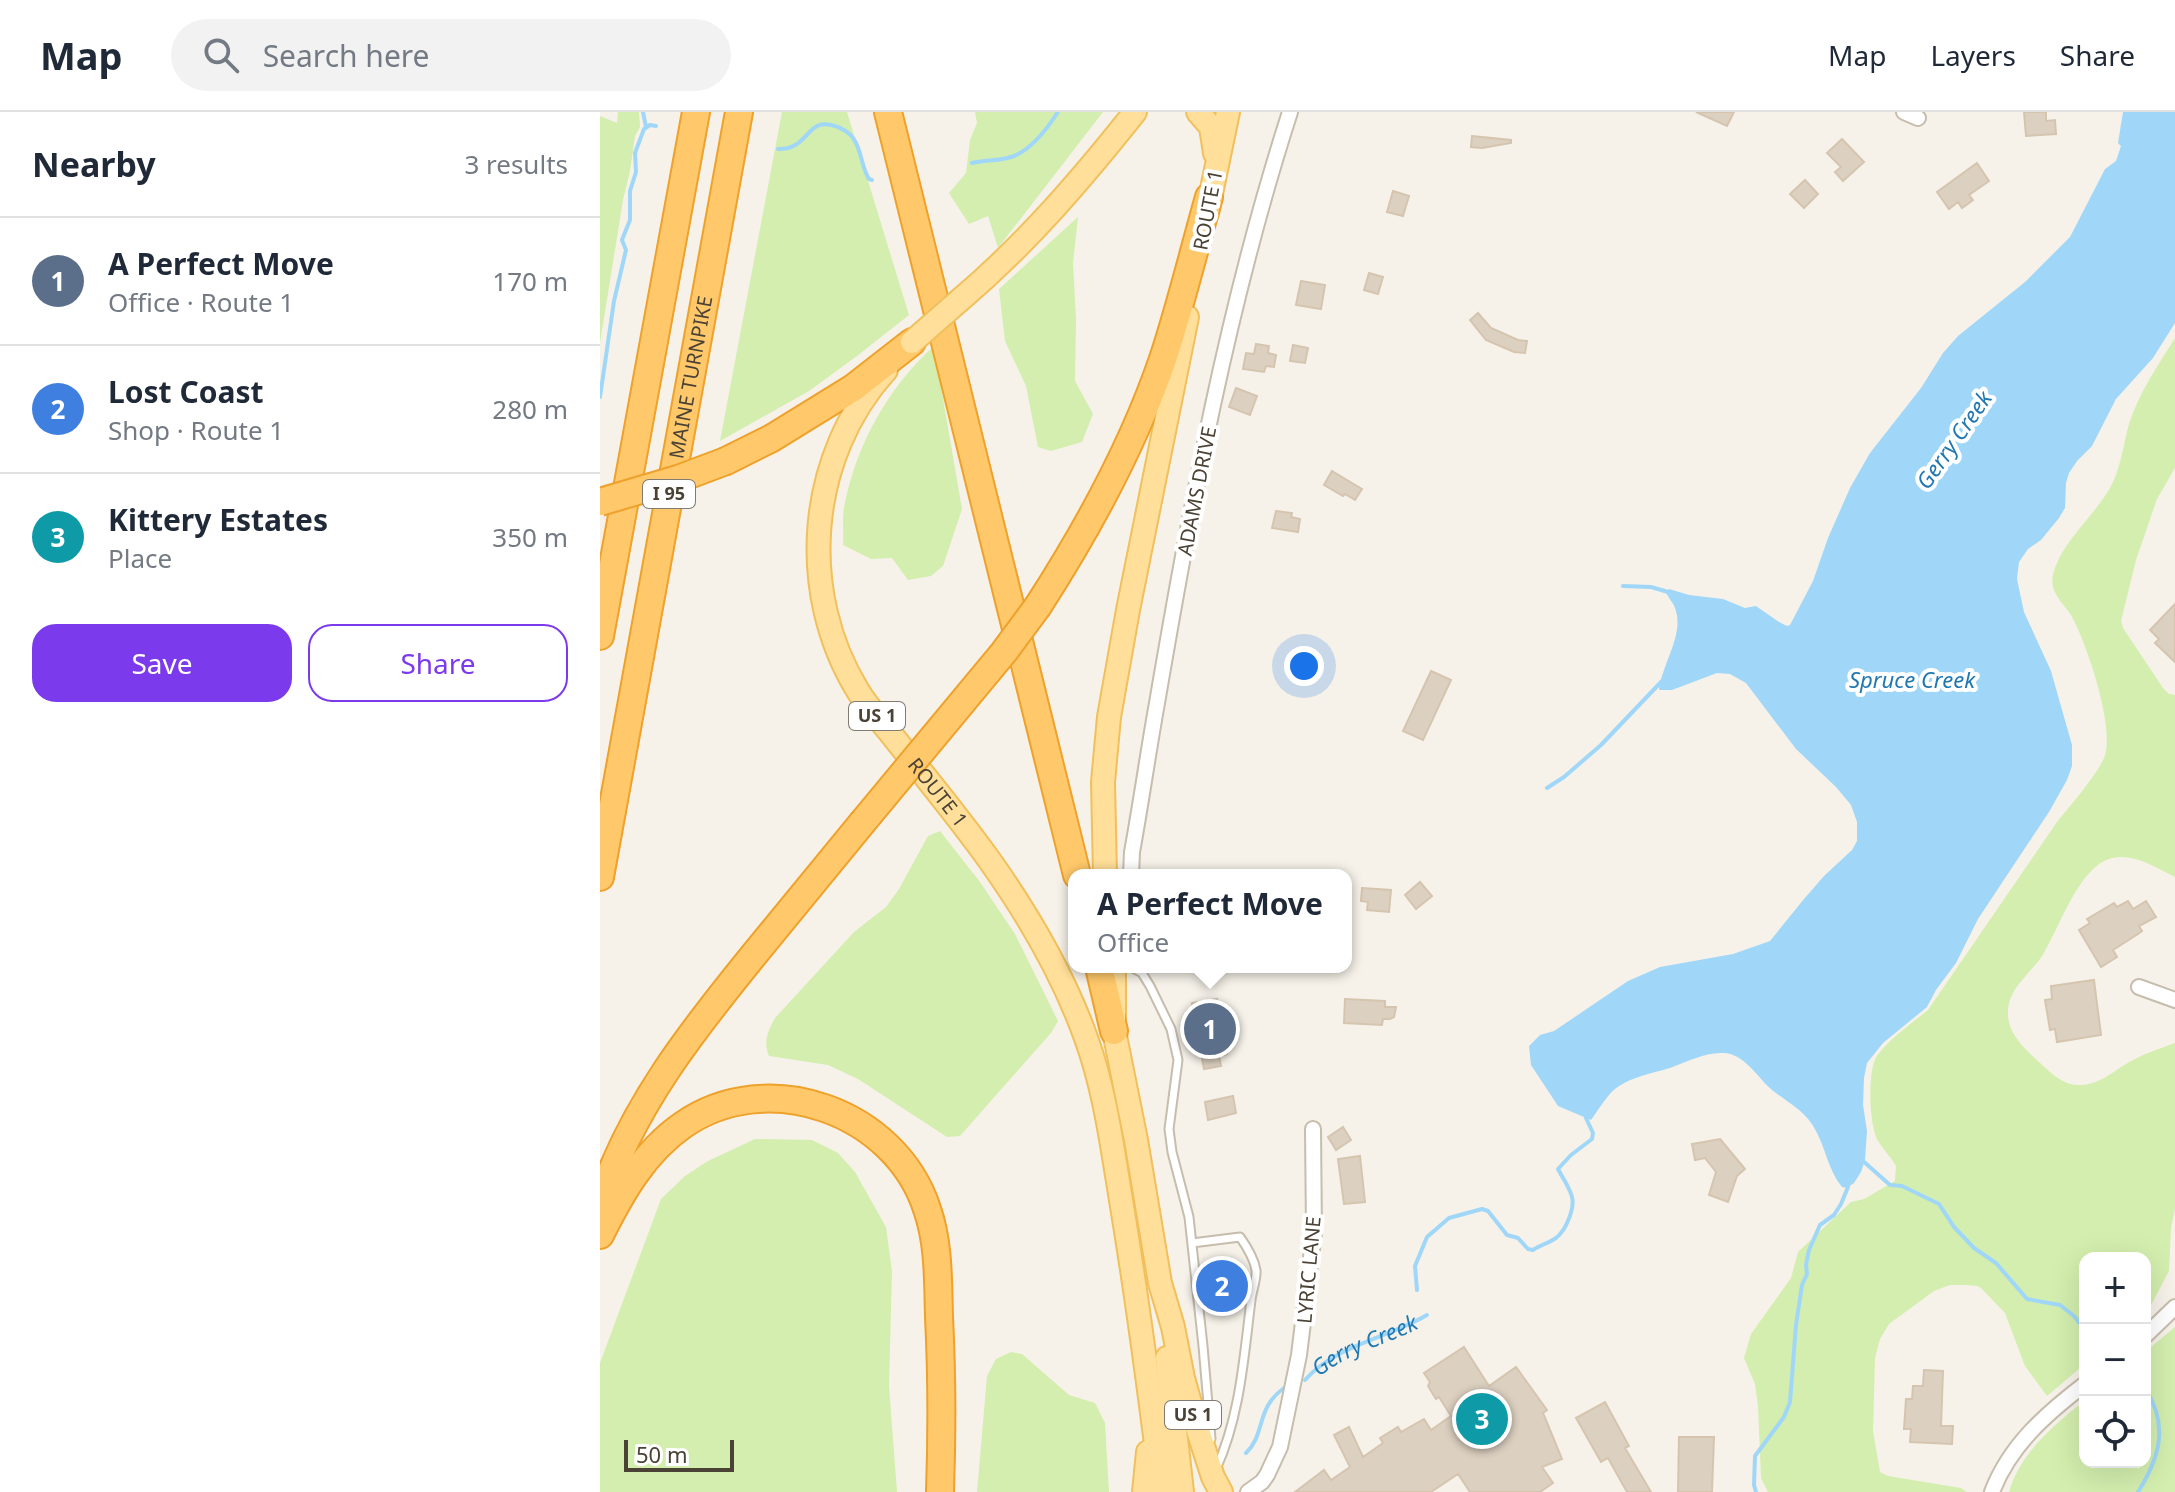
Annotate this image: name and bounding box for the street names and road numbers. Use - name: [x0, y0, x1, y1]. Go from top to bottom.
- street label: ROUTE 1: [1186, 167, 1229, 253]
- street label: MAINE TURNPIKE: [662, 293, 718, 461]
- street label: ADAMS DRIVE: [1171, 424, 1222, 558]
- road number: I 95: [643, 480, 695, 508]
- road number: US 1: [849, 702, 905, 730]
- street label: ROUTE 1: [902, 752, 974, 833]
- street label: LYRIC LANE: [1290, 1215, 1327, 1325]
- road number: US 1: [1165, 1401, 1221, 1429]

